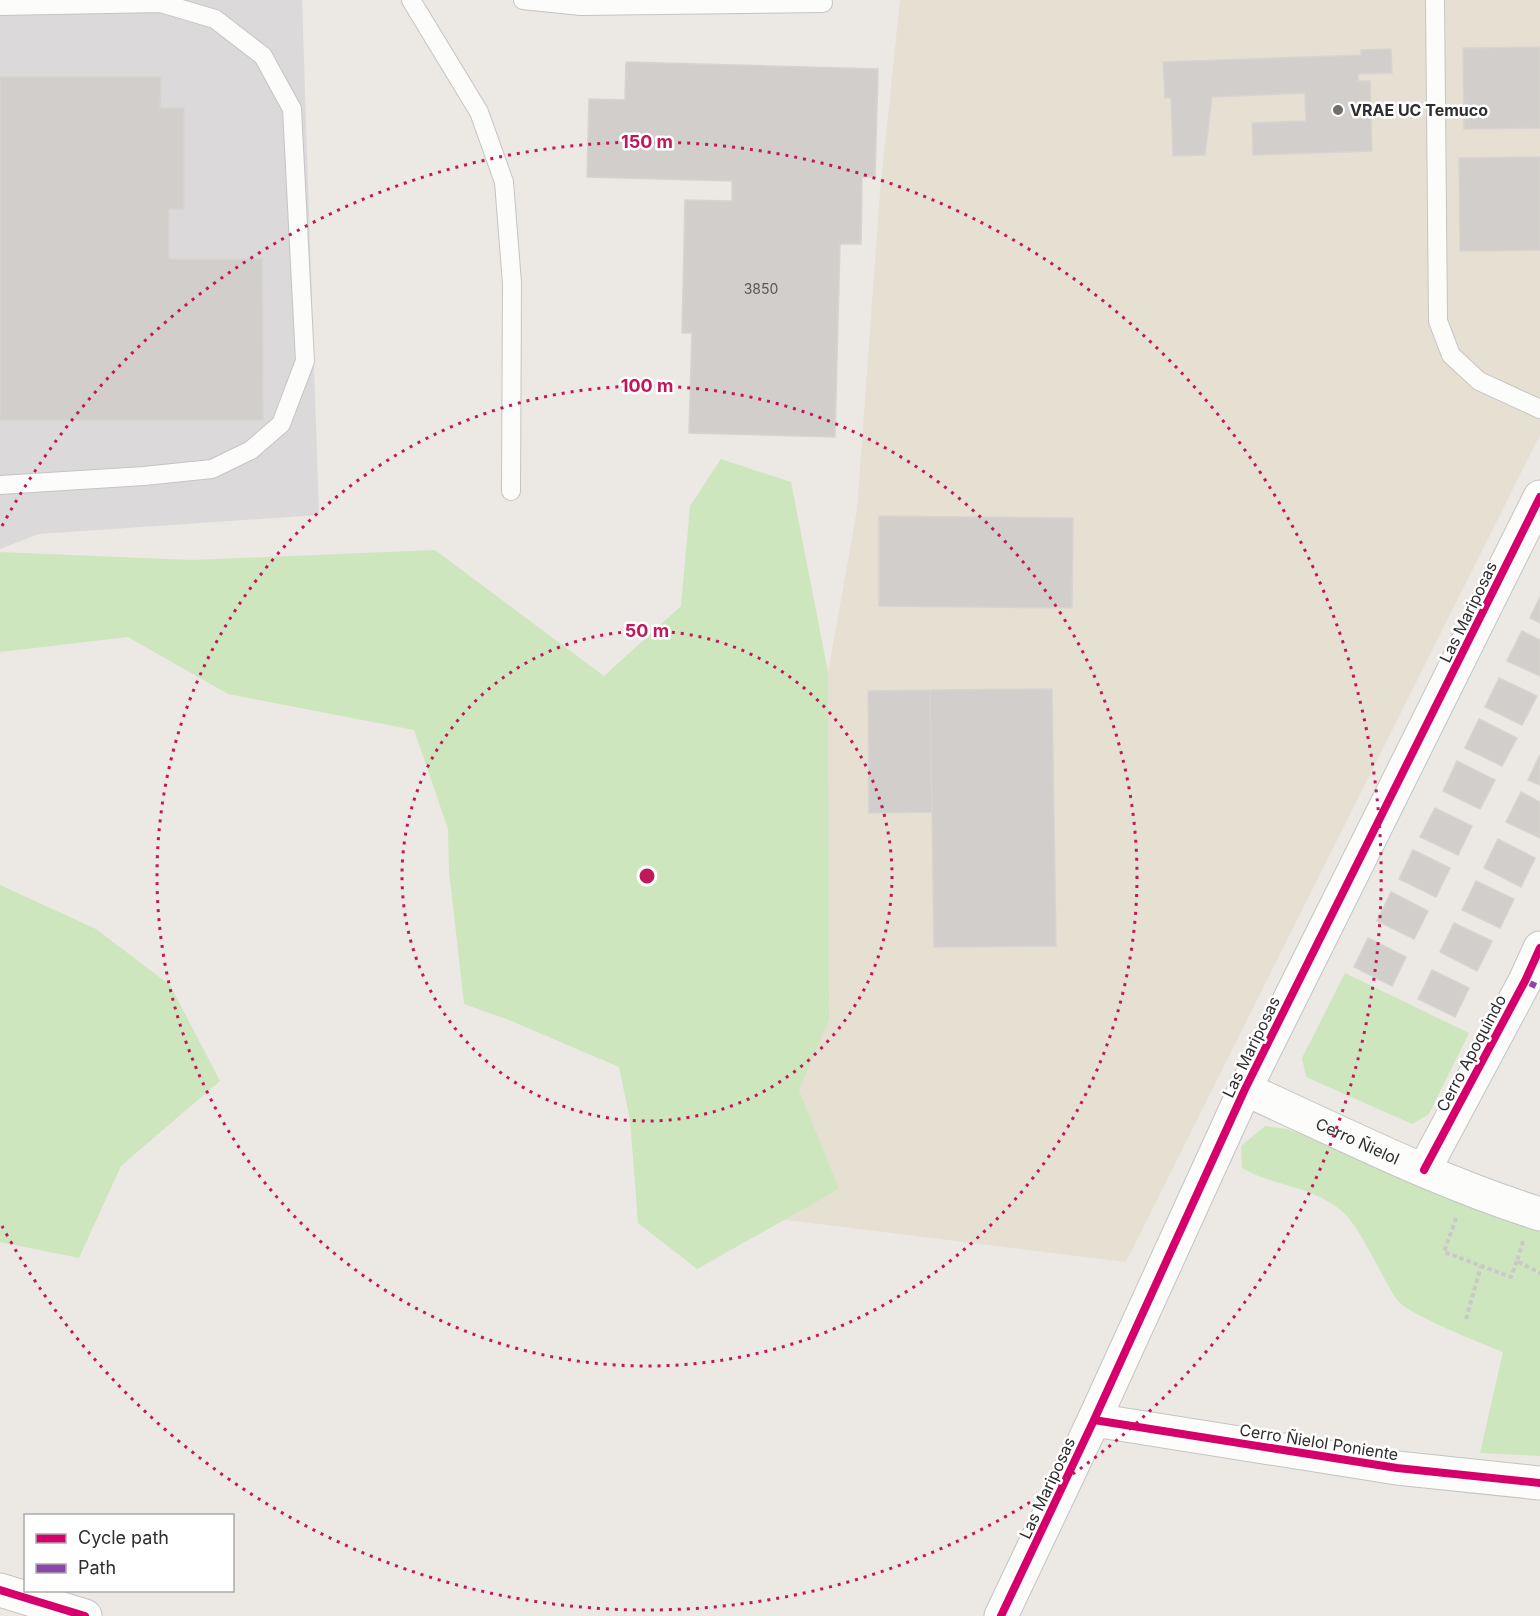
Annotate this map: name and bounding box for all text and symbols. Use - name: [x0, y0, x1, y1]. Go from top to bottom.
- place label: VRAE UC Temuco: [1350, 100, 1488, 120]
- marker: VRAE UC Temuco: [1331, 103, 1345, 117]
- text: 150 m: [621, 131, 673, 152]
- house number: 3850: [744, 280, 778, 297]
- text: 100 m: [621, 375, 673, 396]
- street label: Las Mariposas: [1435, 558, 1501, 666]
- text: 50 m: [625, 620, 669, 641]
- centre of rings: [637, 866, 657, 886]
- street label: Cerro Apoquindo: [1432, 991, 1510, 1115]
- street label: Las Mariposas: [1218, 993, 1284, 1101]
- street label: Cerro Ñielol: [1313, 1113, 1403, 1169]
- street label: Cerro Ñielol Poniente: [1238, 1420, 1400, 1464]
- street label: Las Mariposas: [1015, 1434, 1079, 1542]
- legend: [24, 1514, 234, 1592]
- text: Cycle path: [78, 1527, 169, 1548]
- text: Path: [78, 1557, 116, 1578]

